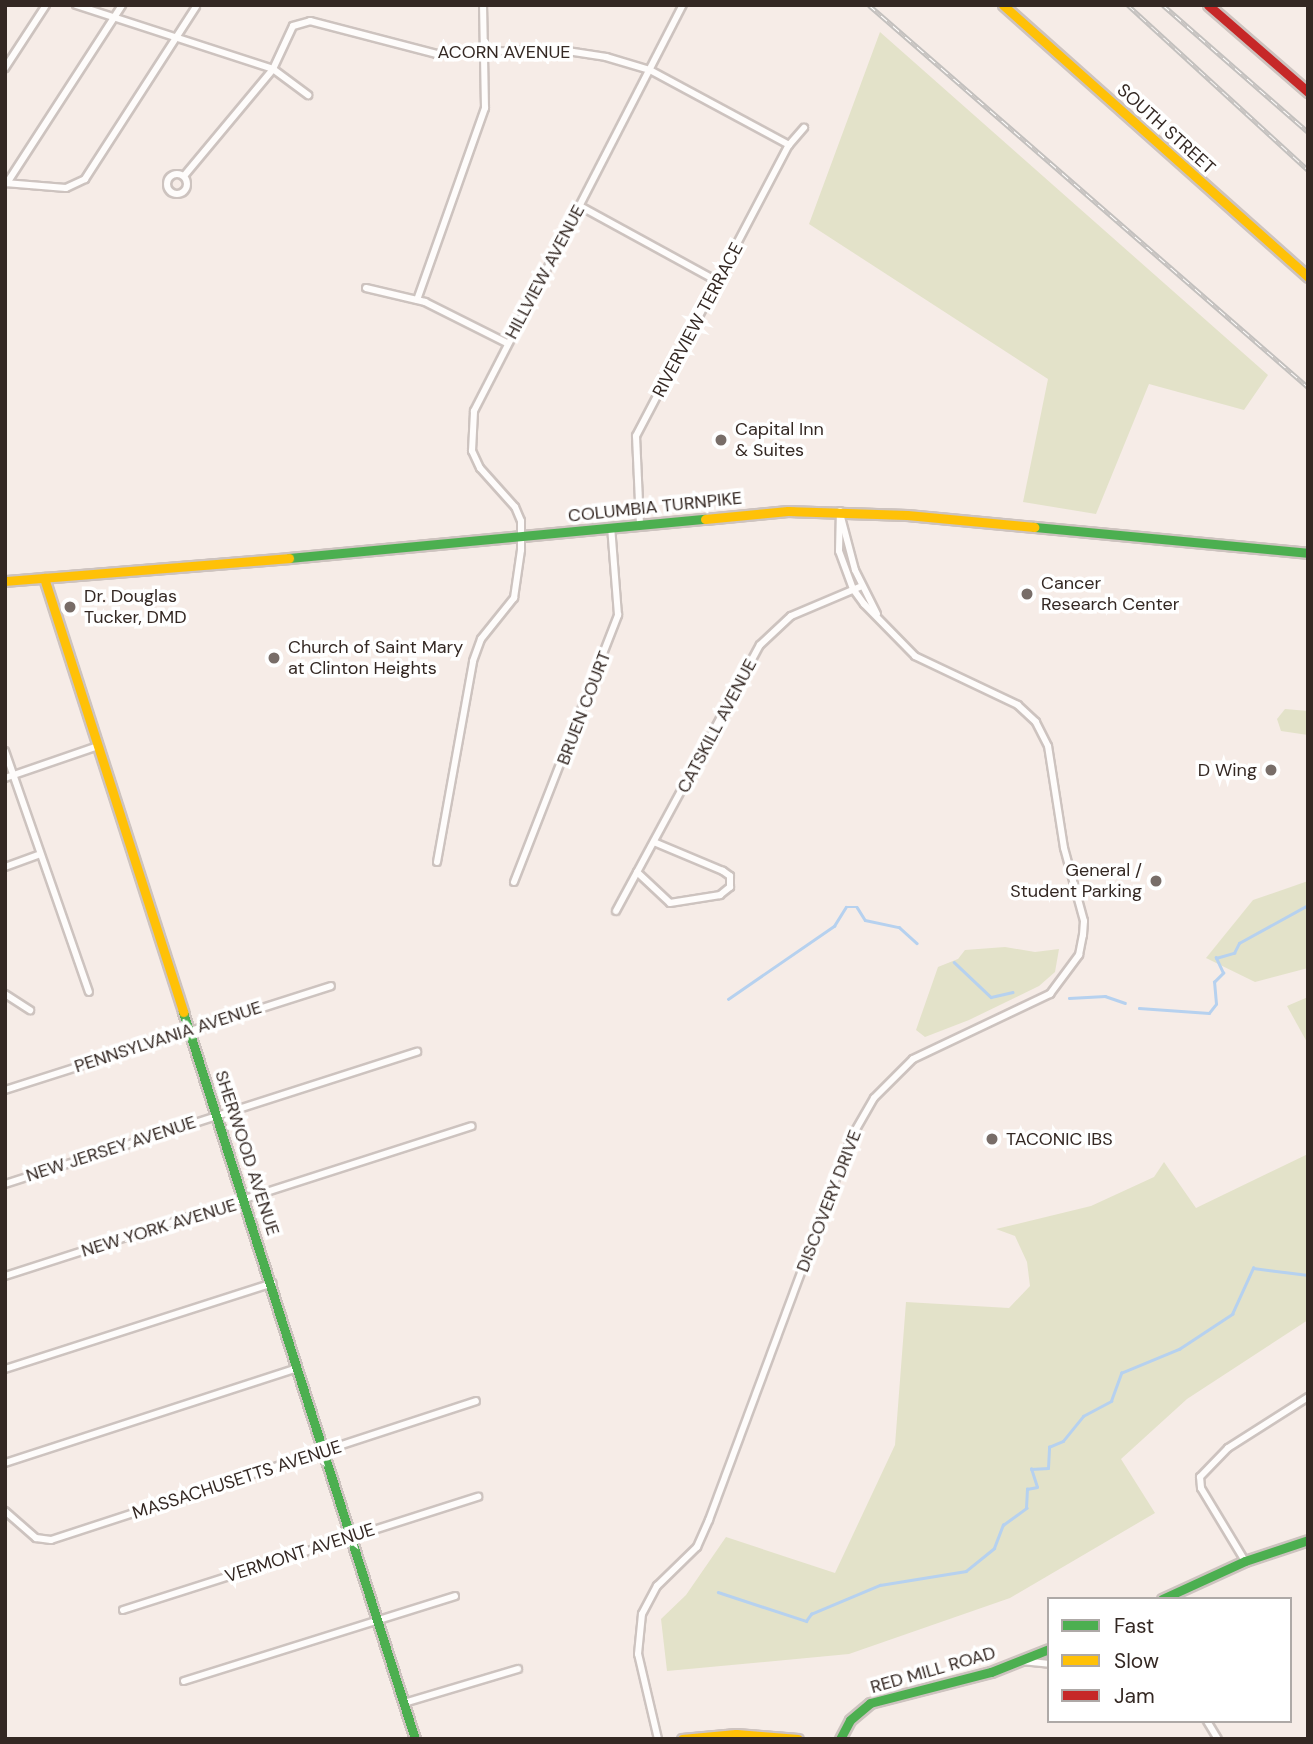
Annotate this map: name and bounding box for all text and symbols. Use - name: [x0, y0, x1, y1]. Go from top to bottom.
- street label: ACORN AVENUE: [438, 41, 570, 63]
- street label: SOUTH STREET: [1112, 79, 1220, 179]
- street label: HILLVIEW AVENUE: [501, 201, 589, 343]
- street label: RIVERVIEW TERRACE: [648, 239, 748, 401]
- place label: Capital Inn & Suites: [735, 419, 824, 462]
- marker: Capital Inn & Suites: [713, 432, 729, 448]
- street label: COLUMBIA TURNPIKE: [567, 487, 743, 527]
- place label: Cancer Research Center: [1041, 573, 1179, 616]
- place label: Dr. Douglas Tucker, DMD: [84, 586, 187, 628]
- marker: Cancer Research Center: [1019, 586, 1035, 602]
- marker: Dr. Douglas Tucker, DMD: [62, 599, 78, 615]
- place label: Church of Saint Mary at Clinton Heights: [288, 637, 463, 680]
- street label: BRUEN COURT: [552, 648, 616, 768]
- marker: Church of Saint Mary at Clinton Heights: [266, 650, 282, 666]
- street label: CATSKILL AVENUE: [673, 655, 761, 797]
- place label: D Wing: [1198, 759, 1257, 781]
- marker: D Wing: [1263, 762, 1279, 778]
- place label: General / Student Parking: [1010, 860, 1142, 903]
- marker: General / Student Parking: [1148, 873, 1164, 889]
- street label: PENNSYLVANIA AVENUE: [72, 997, 264, 1077]
- street label: SHERWOOD AVENUE: [210, 1068, 284, 1238]
- street label: NEW JERSEY AVENUE: [23, 1111, 199, 1187]
- street label: DISCOVERY DRIVE: [792, 1127, 866, 1275]
- place label: TACONIC IBS: [1006, 1128, 1113, 1150]
- marker: TACONIC IBS: [984, 1131, 1000, 1147]
- street label: NEW YORK AVENUE: [79, 1194, 239, 1262]
- street label: MASSACHUSETTS AVENUE: [130, 1436, 344, 1524]
- street label: VERMONT AVENUE: [222, 1519, 378, 1587]
- legend: [1047, 1597, 1292, 1723]
- text: Fast: [1114, 1612, 1154, 1640]
- street label: RED MILL ROAD: [868, 1642, 998, 1698]
- text: Slow: [1114, 1647, 1159, 1675]
- text: Jam: [1114, 1682, 1155, 1710]

